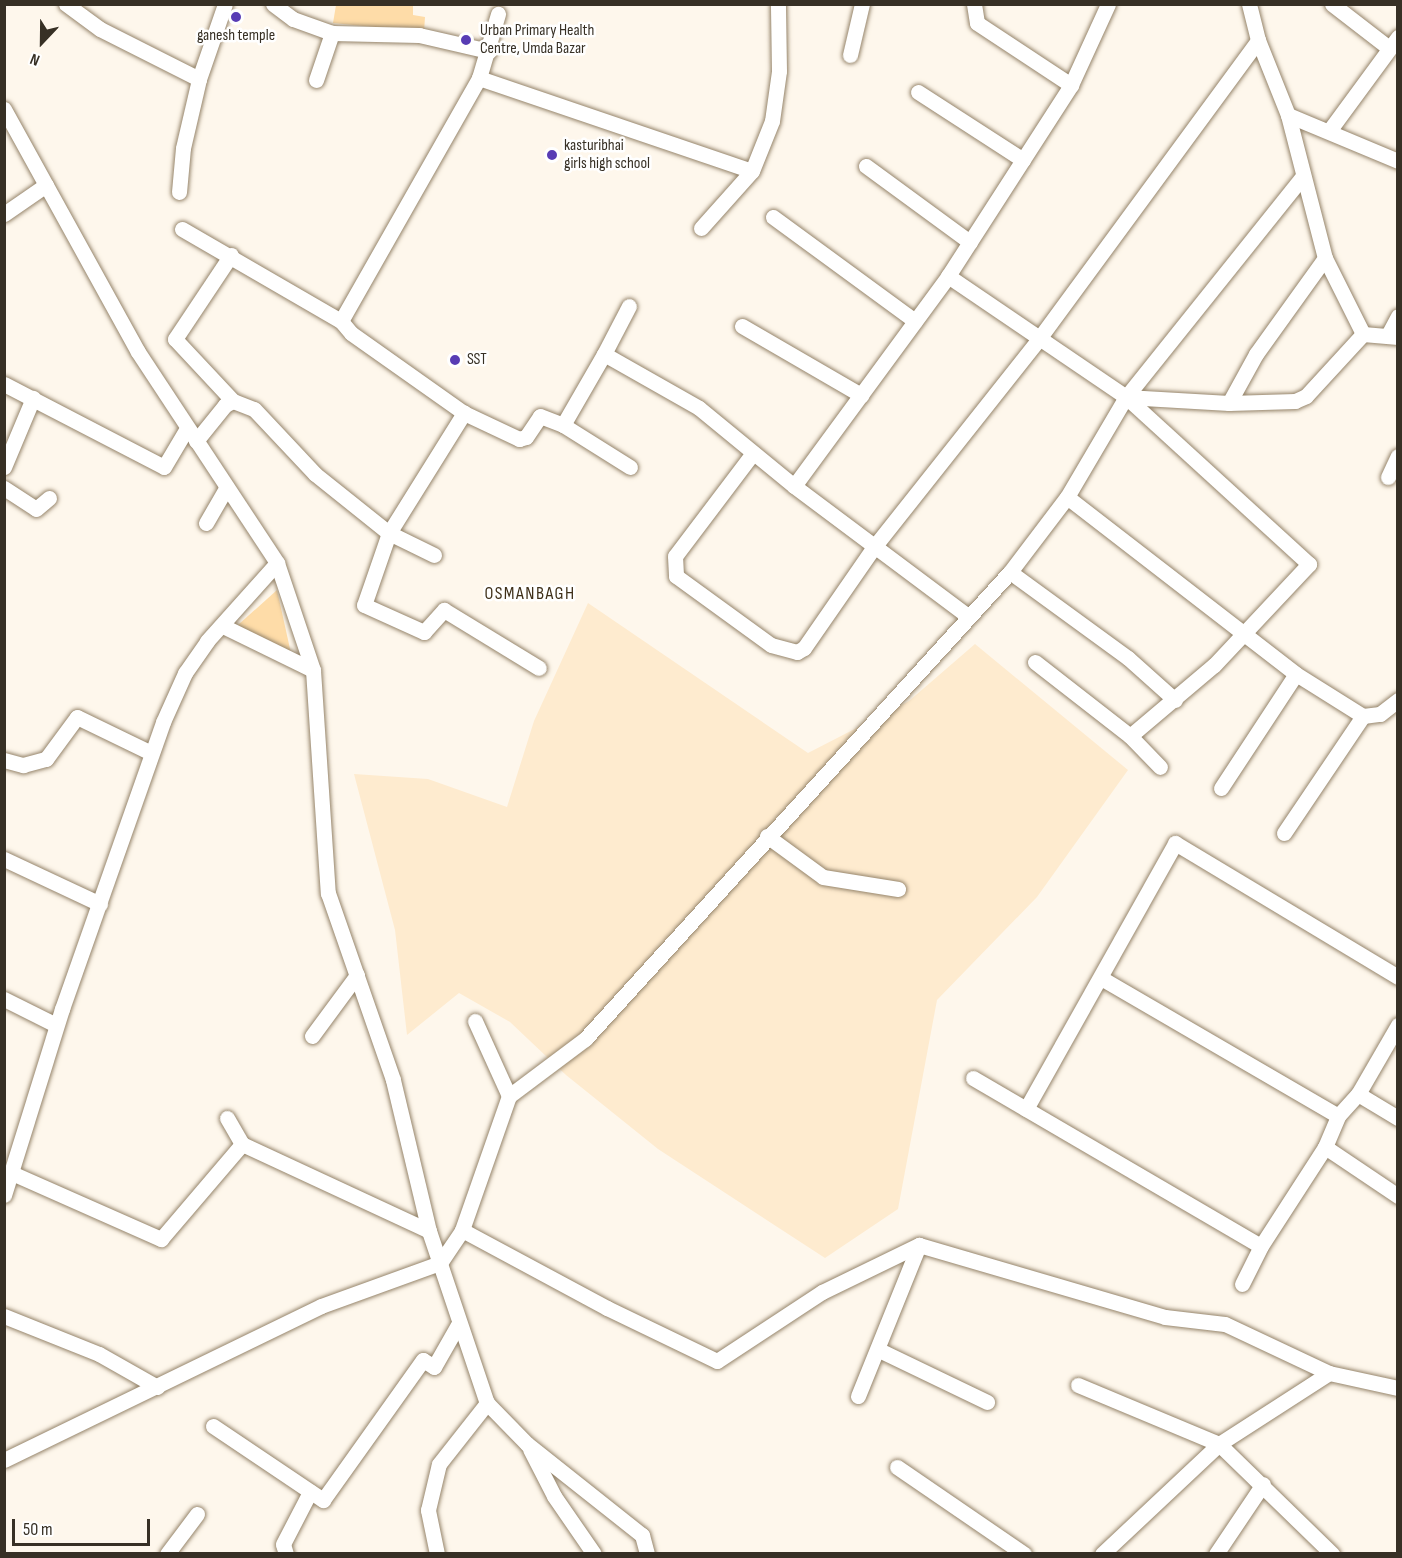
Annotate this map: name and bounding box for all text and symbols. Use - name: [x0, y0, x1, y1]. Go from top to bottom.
- marker: ganesh temple: [229, 10, 243, 24]
- north arrow: [12, 12, 72, 72]
- place label: Urban Primary Health Centre, Umda Bazar: [480, 21, 594, 59]
- place label: ganesh temple: [197, 26, 275, 46]
- marker: Urban Primary Health Centre, Umda Bazar: [457, 31, 475, 49]
- text: N: [28, 49, 43, 70]
- place label: kasturibhai girls high school: [564, 136, 650, 174]
- marker: kasturibhai girls high school: [545, 148, 559, 162]
- place label: SST: [467, 350, 487, 370]
- marker: SST: [448, 353, 462, 367]
- district label: OSMANBAGH: [484, 583, 576, 605]
- scale bar: [15, 1507, 153, 1545]
- text: 50 m: [23, 1519, 53, 1540]

